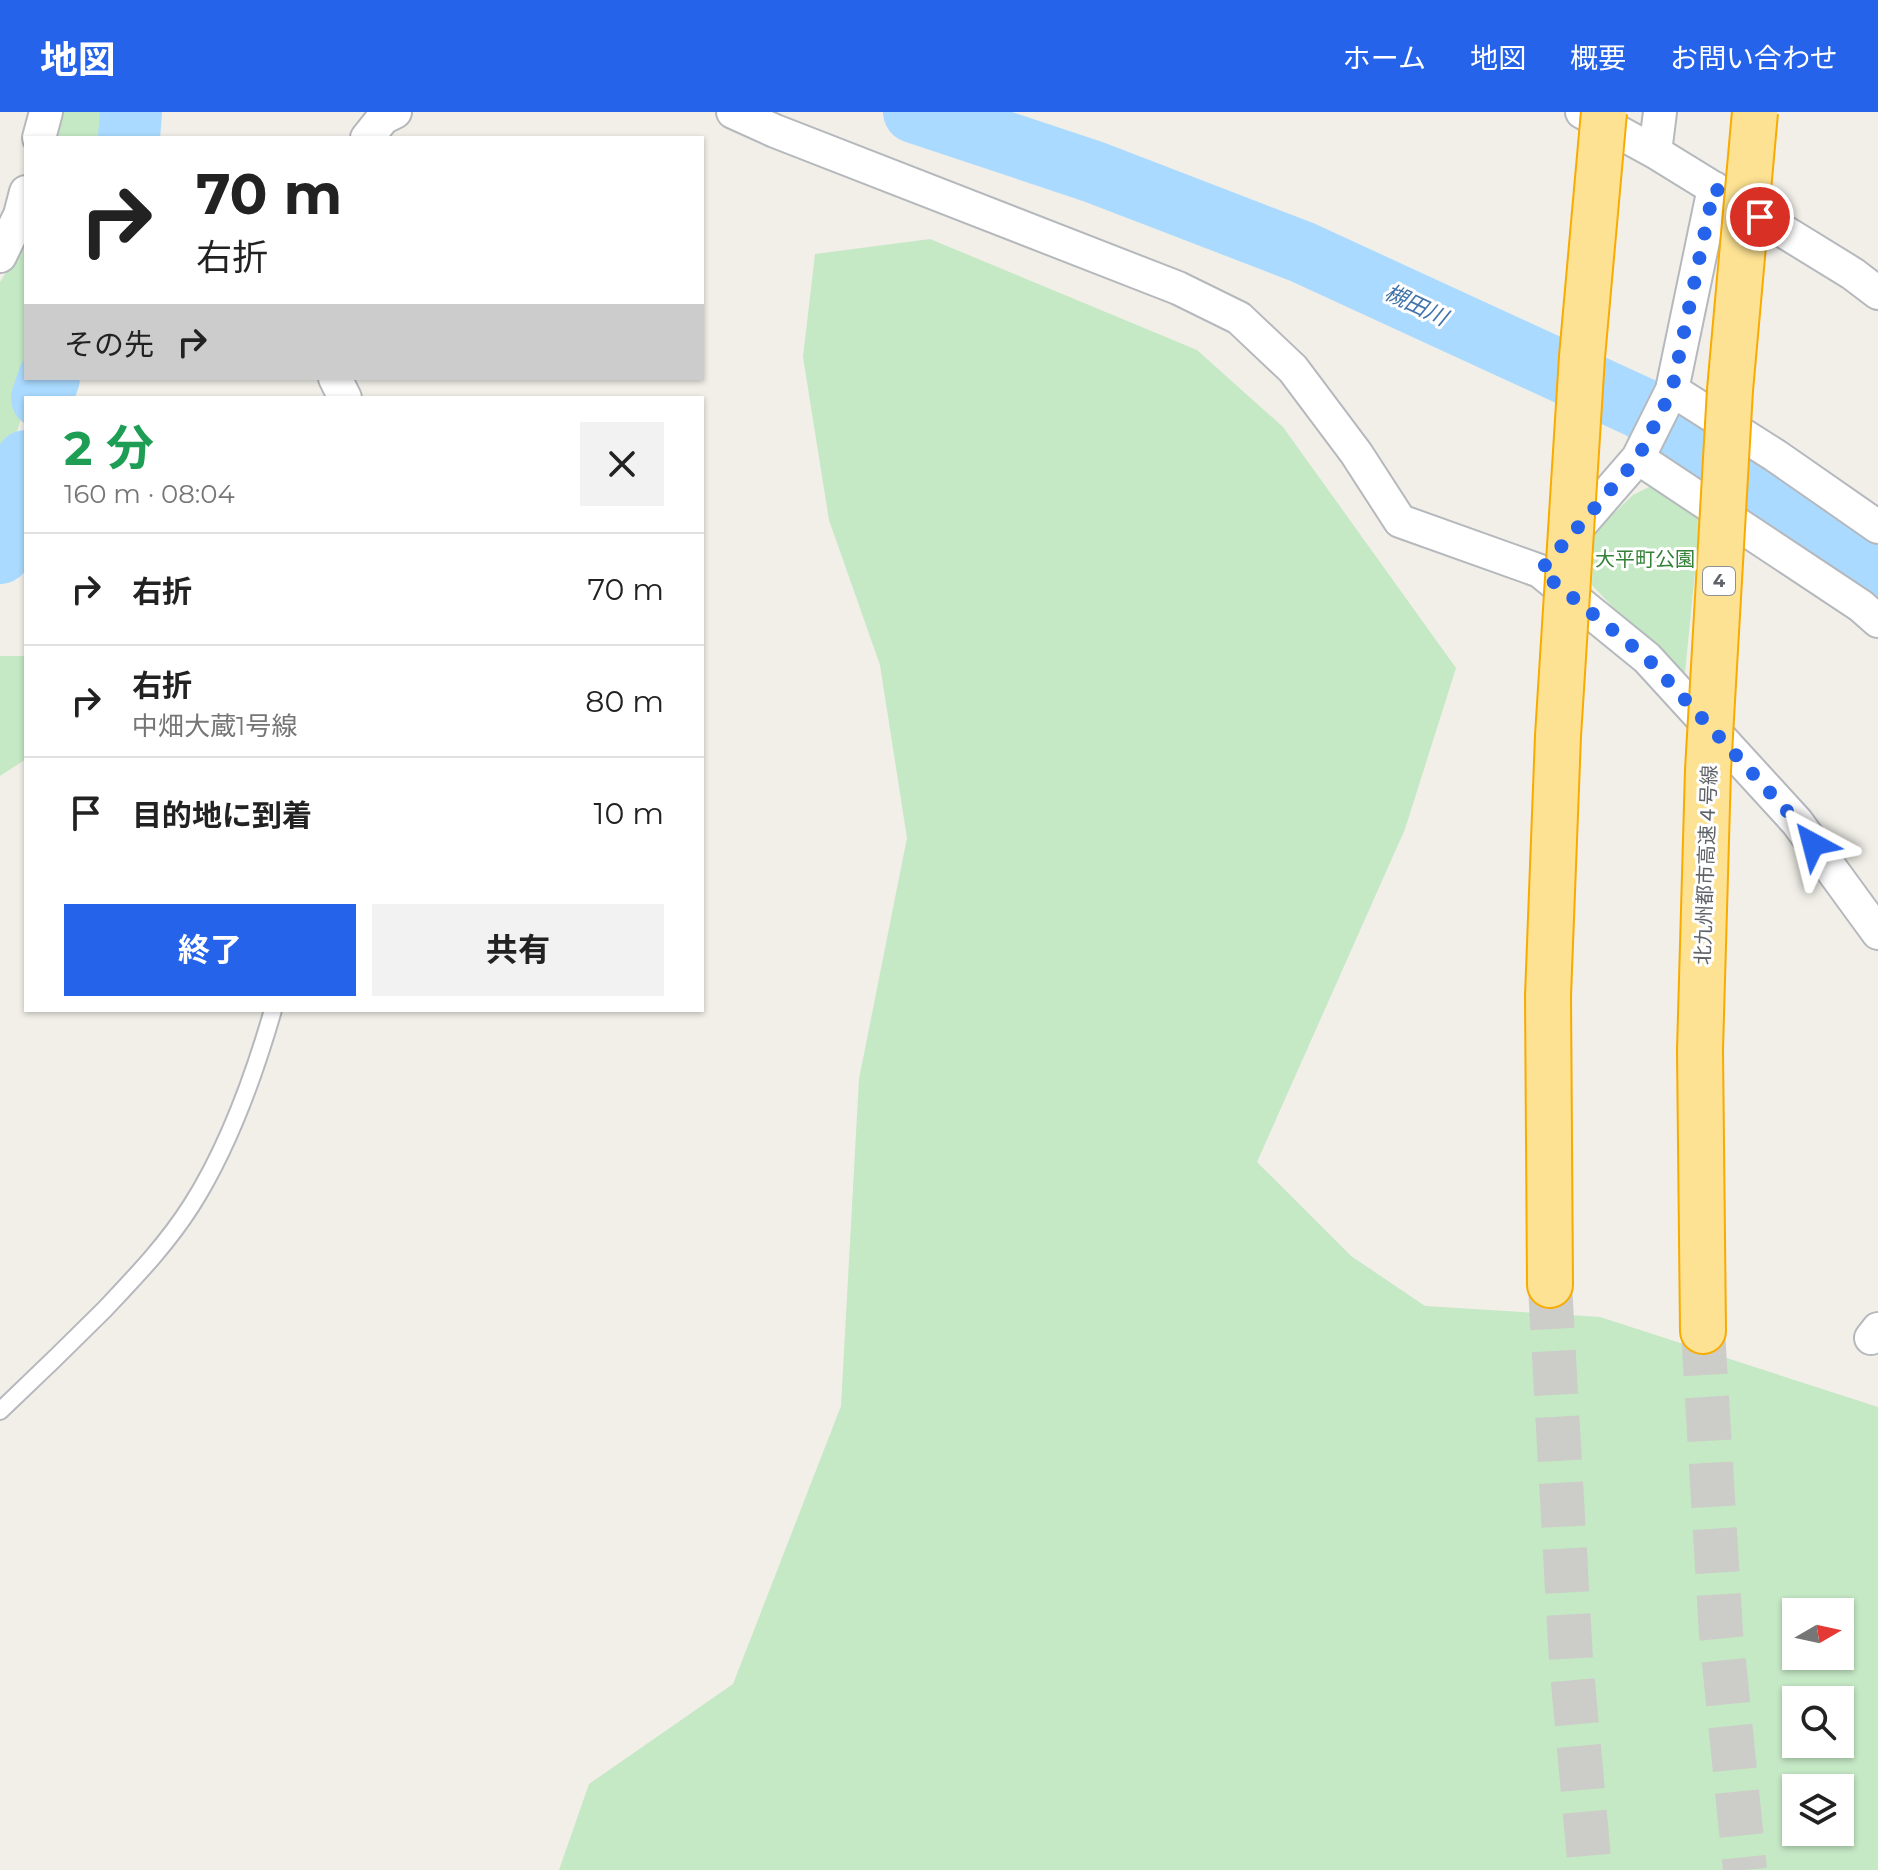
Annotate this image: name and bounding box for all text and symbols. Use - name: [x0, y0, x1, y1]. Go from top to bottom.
- text: 地図: [40, 36, 116, 83]
- text: ホーム: [1343, 41, 1426, 75]
- text: 地図: [1470, 41, 1526, 75]
- text: 概要: [1570, 41, 1626, 75]
- text: お問い合わせ: [1670, 41, 1838, 75]
- text: 70 m: [196, 160, 342, 228]
- icon: right: [64, 168, 168, 272]
- pin: [1726, 183, 1794, 251]
- icon: arrive: [1738, 195, 1782, 239]
- text: 右折: [196, 235, 268, 279]
- water label: 槻田川: [1380, 279, 1453, 332]
- icon: right: [170, 320, 214, 364]
- text: その先: [64, 326, 154, 363]
- text: 2 分: [64, 419, 154, 477]
- button: close: [580, 422, 664, 506]
- text: 160 m · 08:04: [64, 478, 235, 510]
- park label: 大平町公園: [1595, 547, 1695, 571]
- icon: right: [64, 567, 108, 611]
- road number: 4: [1703, 567, 1735, 595]
- text: 70 m: [587, 571, 664, 608]
- text: 右折: [132, 573, 192, 610]
- text: 右折: [132, 667, 192, 704]
- icon: right: [64, 679, 108, 723]
- text: 80 m: [585, 683, 664, 720]
- text: 中畑大蔵1号線: [132, 710, 297, 742]
- street label: 北九州都市高速４号線: [1691, 765, 1721, 965]
- icon: arrive: [64, 791, 108, 835]
- text: 10 m: [594, 795, 664, 832]
- text: 目的地に到着: [132, 797, 312, 834]
- position arrow: [1771, 802, 1855, 886]
- button: 終了: [64, 904, 356, 996]
- button: 共有: [372, 904, 664, 996]
- north arrow: [1782, 1598, 1854, 1670]
- map controls: [1782, 1598, 1854, 1846]
- button: search: [1782, 1686, 1854, 1758]
- button: layers: [1782, 1774, 1854, 1846]

